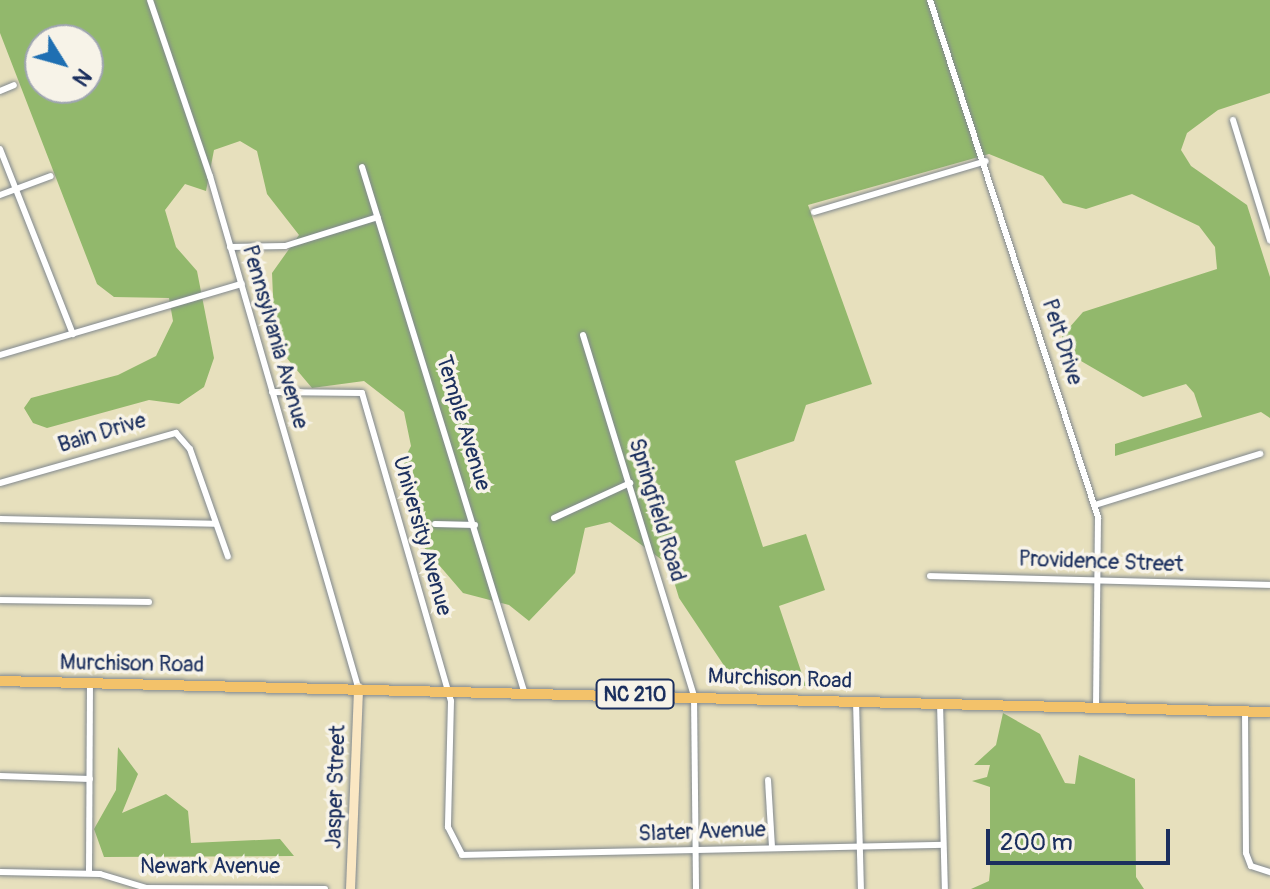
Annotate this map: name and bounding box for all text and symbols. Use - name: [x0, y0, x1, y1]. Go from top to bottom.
- north arrow: [24, 24, 104, 104]
- text: N: [66, 63, 97, 92]
- street label: Pennsylvania Avenue: [236, 242, 314, 432]
- street label: Pelt Drive: [1036, 296, 1088, 388]
- street label: Temple Avenue: [430, 352, 496, 494]
- street label: Bain Drive: [55, 407, 149, 459]
- street label: Springfield Road: [623, 435, 691, 585]
- street label: University Avenue: [387, 453, 457, 619]
- street label: Providence Street: [1018, 546, 1184, 578]
- street label: Murchison Road: [59, 650, 205, 678]
- street label: Murchison Road: [707, 663, 853, 695]
- road number: NC 210: [595, 678, 675, 710]
- street label: Jasper Street: [321, 725, 351, 849]
- scale bar: [990, 813, 1174, 863]
- street label: Slater Avenue: [638, 817, 766, 847]
- text: 200 m: [1000, 828, 1073, 857]
- street label: Newark Avenue: [140, 854, 280, 880]

